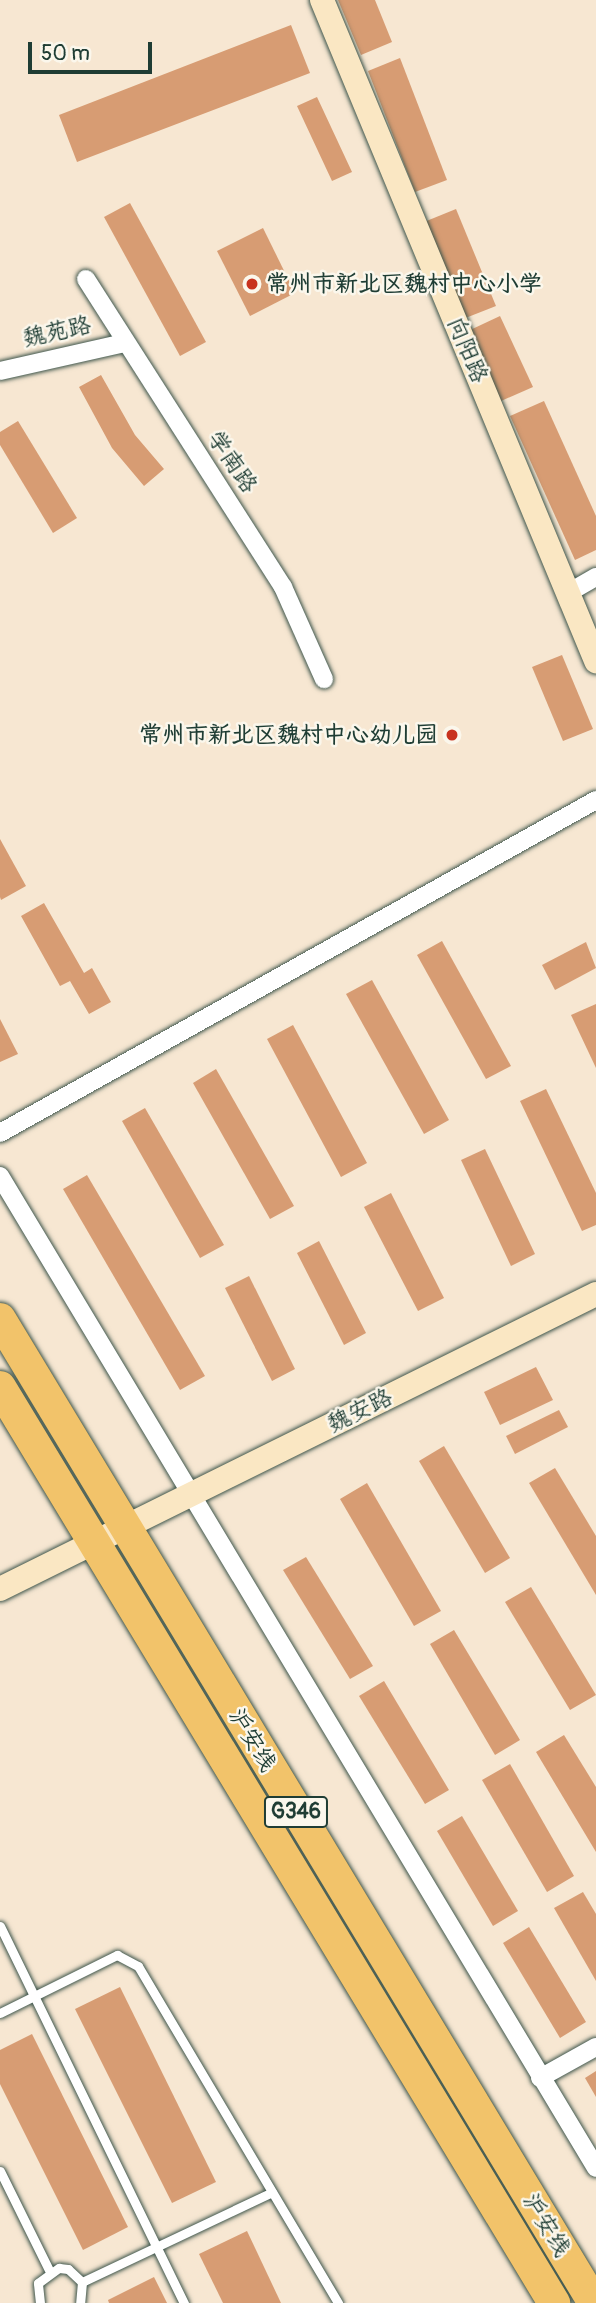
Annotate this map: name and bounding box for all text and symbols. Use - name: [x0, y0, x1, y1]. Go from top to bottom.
- scale bar: [32, 28, 156, 72]
- text: 50 m: [41, 40, 90, 67]
- place label: 常州市新北区魏村中心小学: [266, 270, 542, 298]
- marker: 常州市新北区魏村中心小学: [244, 276, 260, 292]
- street label: 魏苑路: [20, 311, 94, 353]
- street label: 向阳路: [441, 313, 493, 387]
- street label: 学南路: [201, 426, 263, 498]
- place label: 常州市新北区魏村中心幼儿园: [139, 721, 438, 749]
- marker: 常州市新北区魏村中心幼儿园: [444, 727, 460, 743]
- street label: 魏安路: [323, 1383, 397, 1439]
- street label: 沪安线: [222, 1703, 282, 1777]
- road number: G346: [263, 1794, 329, 1829]
- street label: 沪安线: [516, 2188, 576, 2262]

